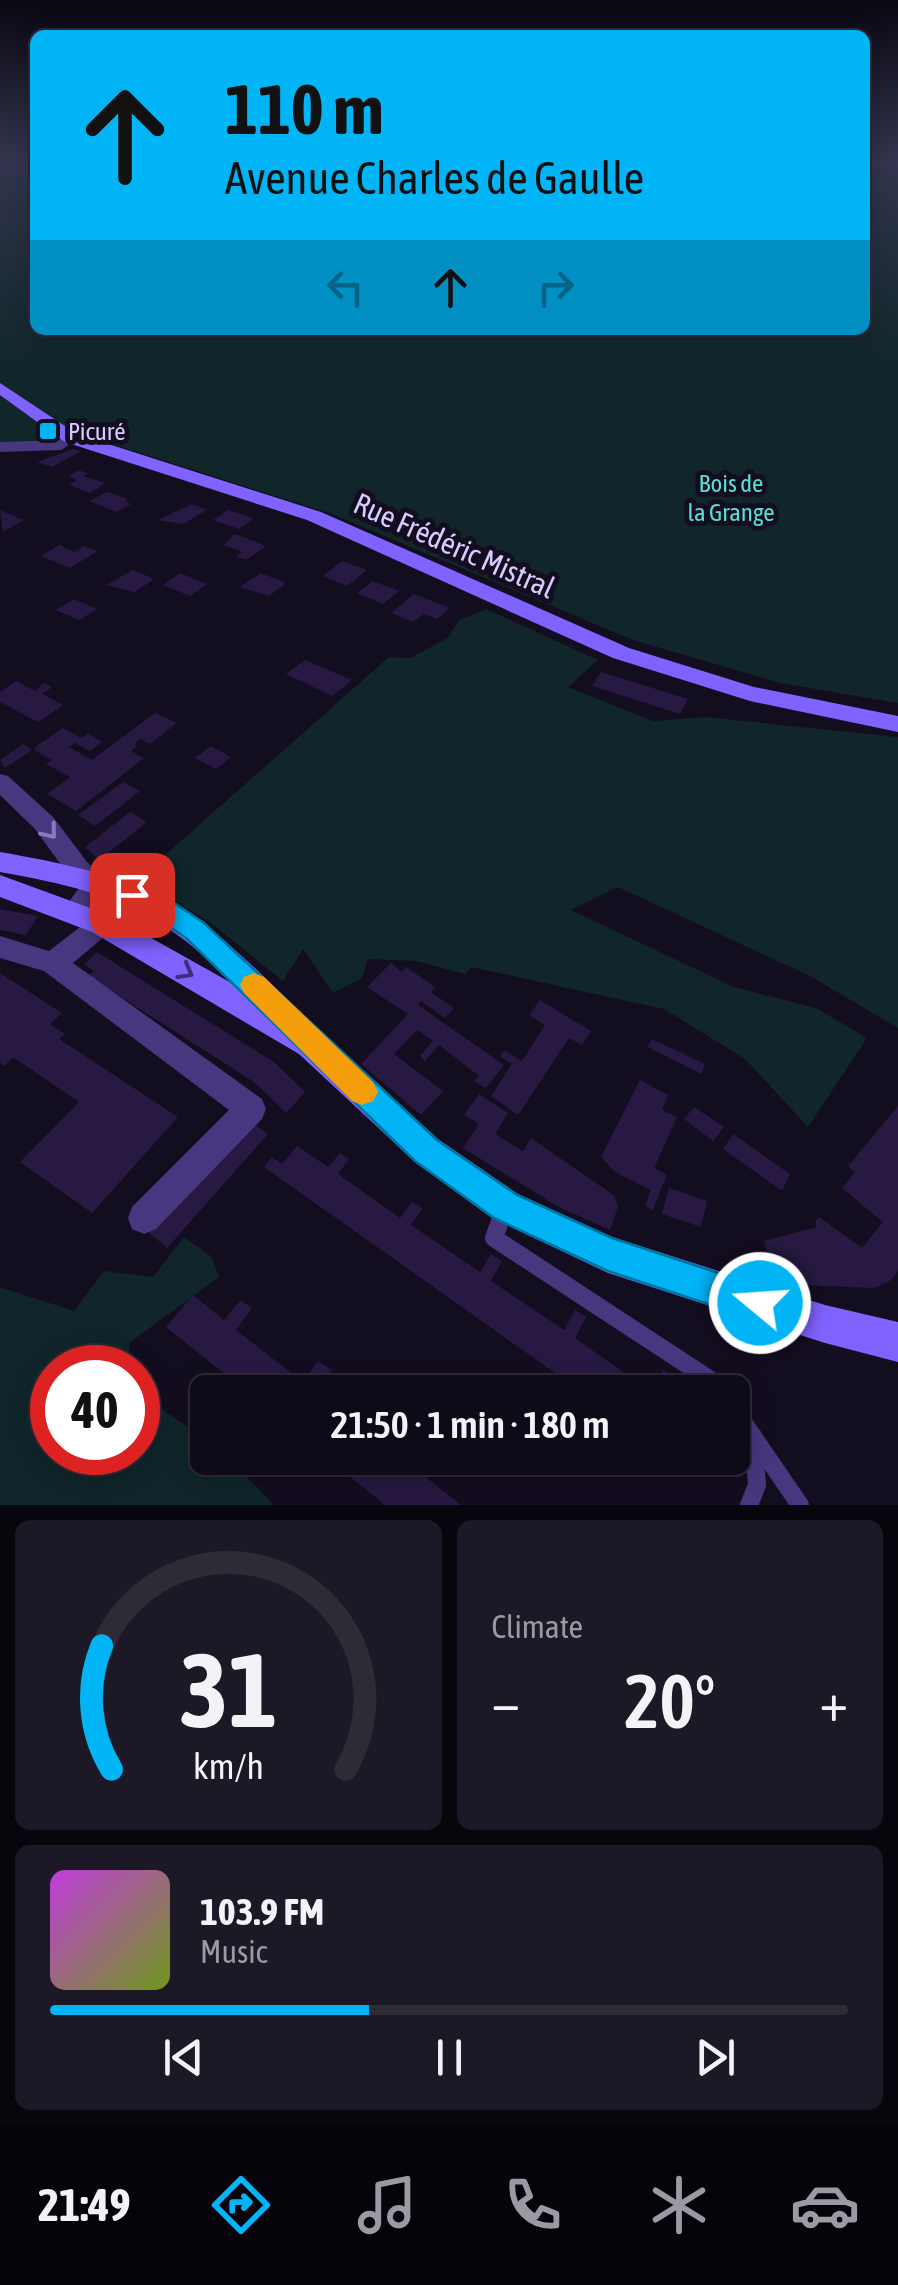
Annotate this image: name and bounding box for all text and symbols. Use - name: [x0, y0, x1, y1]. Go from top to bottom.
- text: 110 m: [225, 69, 384, 149]
- icon: ahead: [60, 70, 190, 200]
- text: Avenue Charles de Gaulle: [225, 152, 644, 204]
- icon: left: [318, 260, 373, 315]
- icon: ahead: [423, 260, 478, 315]
- icon: right: [528, 260, 583, 315]
- place label: Picuré: [68, 417, 126, 445]
- marker: Picuré: [37, 420, 59, 442]
- park label: Bois de la Grange: [687, 469, 775, 526]
- street label: Rue Frédéric Mistral: [349, 486, 560, 605]
- one-way arrow: [38, 820, 55, 838]
- pin: [90, 853, 175, 938]
- icon: arrive: [105, 868, 160, 923]
- one-way arrow: [176, 960, 194, 979]
- position arrow: [708, 1251, 812, 1355]
- speed limit sign: 40: [30, 1345, 160, 1475]
- text: 21:50 · 1 min · 180 m: [330, 1403, 610, 1446]
- text: Climate: [492, 1608, 583, 1645]
- text: 31: [179, 1630, 277, 1749]
- text: 20°: [624, 1658, 715, 1744]
- text: −: [492, 1670, 520, 1733]
- text: +: [819, 1670, 848, 1733]
- text: km/h: [193, 1746, 264, 1787]
- text: 103.9 FM: [200, 1890, 324, 1933]
- text: Music: [200, 1933, 267, 1970]
- icon: previous: [156, 2030, 211, 2085]
- icon: pause: [422, 2030, 477, 2085]
- icon: next: [688, 2030, 743, 2085]
- icon: directions: [206, 2170, 276, 2240]
- icon: music: [352, 2170, 422, 2240]
- icon: phone: [498, 2170, 568, 2240]
- icon: climate: [644, 2170, 714, 2240]
- icon: car: [790, 2170, 860, 2240]
- text: 21:49: [38, 2179, 131, 2231]

